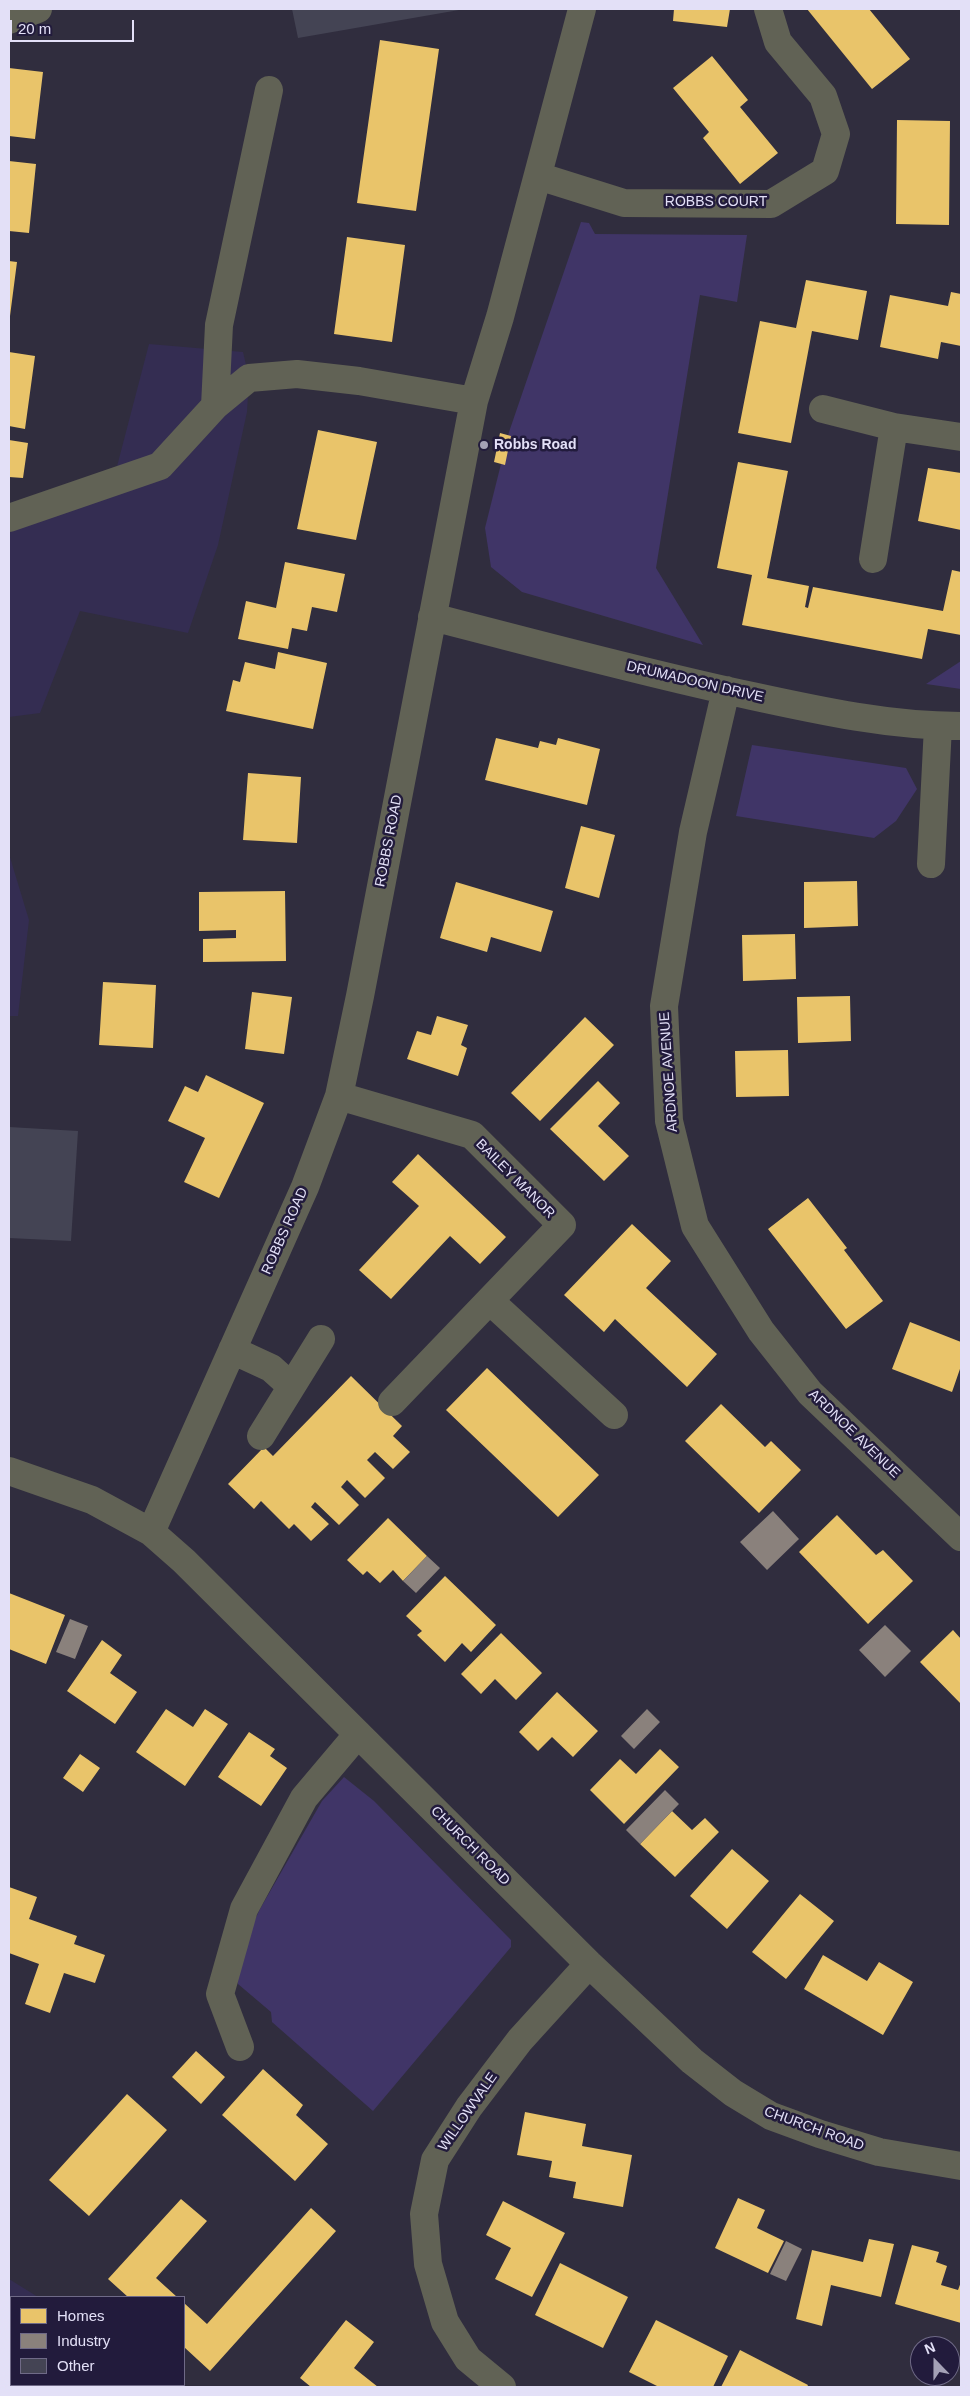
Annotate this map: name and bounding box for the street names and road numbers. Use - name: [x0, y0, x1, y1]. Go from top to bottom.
- street label: ROBBS COURT: [665, 194, 767, 210]
- street label: DRUMADOON DRIVE: [625, 658, 765, 706]
- street label: ROBBS ROAD: [372, 794, 406, 888]
- street label: ARDNOE AVENUE: [656, 1011, 682, 1133]
- street label: BAILEY MANOR: [472, 1136, 558, 1222]
- street label: ROBBS ROAD: [258, 1185, 312, 1277]
- street label: ARDNOE AVENUE: [805, 1386, 903, 1482]
- street label: CHURCH ROAD: [427, 1803, 513, 1889]
- street label: WILLOWVALE: [435, 2070, 501, 2154]
- street label: CHURCH ROAD: [762, 2103, 866, 2155]

